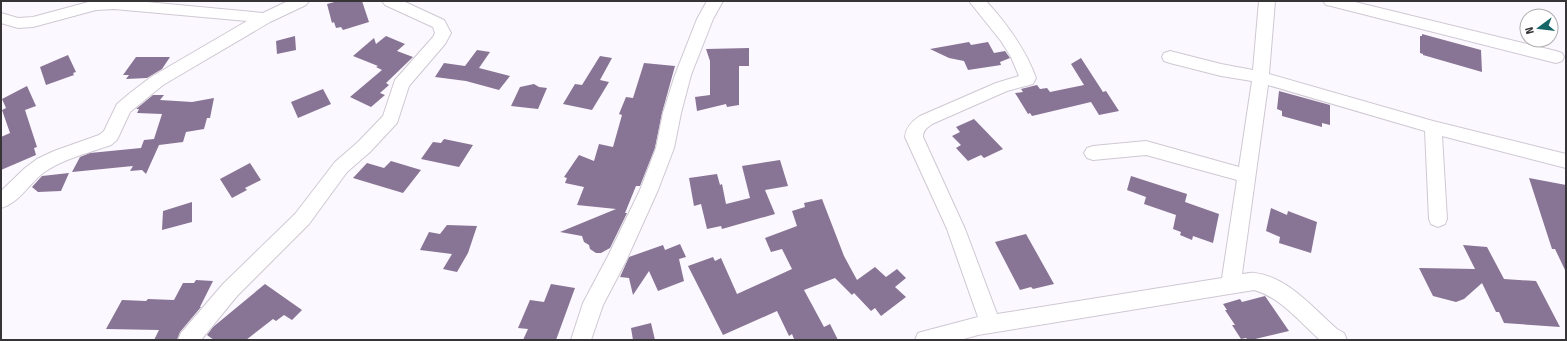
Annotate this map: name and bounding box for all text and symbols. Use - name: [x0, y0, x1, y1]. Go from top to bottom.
- north arrow: [1519, 8, 1559, 48]
- text: N: [1523, 26, 1537, 35]

